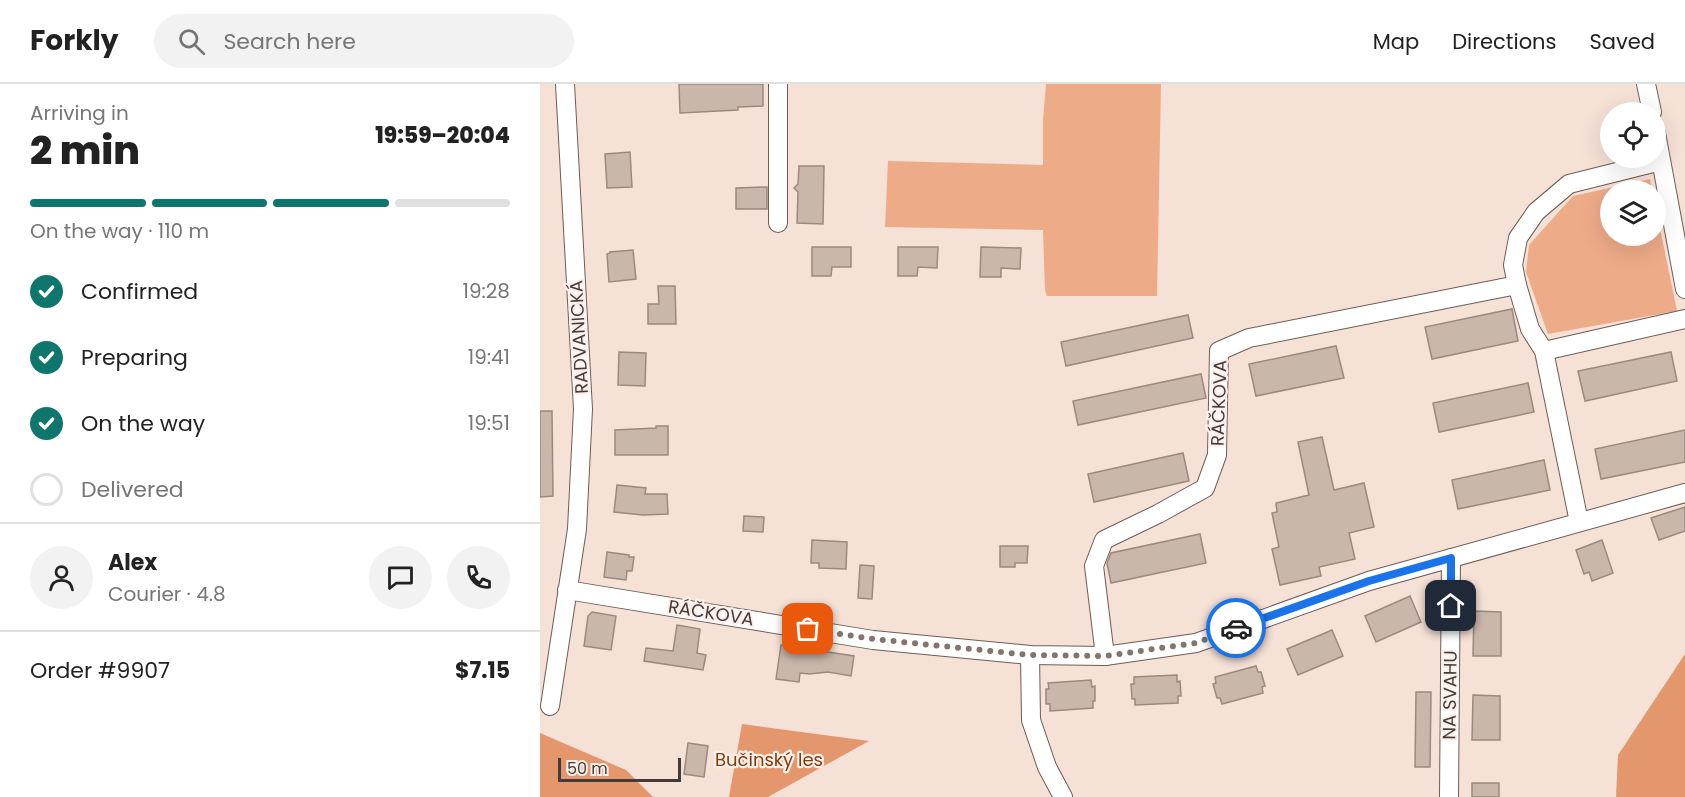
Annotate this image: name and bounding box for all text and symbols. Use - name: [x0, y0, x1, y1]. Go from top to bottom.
- search box: [154, 14, 574, 68]
- text: Forkly: [30, 21, 118, 60]
- icon: search: [175, 25, 208, 58]
- text: Search here: [223, 26, 356, 57]
- text: Map: [1373, 27, 1419, 56]
- text: Directions: [1452, 27, 1556, 56]
- text: Saved: [1589, 27, 1655, 56]
- text: Arriving in: [30, 99, 129, 127]
- map controls: [1600, 102, 1666, 246]
- button: locate: [1600, 102, 1666, 168]
- text: 19:59–20:04: [375, 120, 510, 151]
- text: 2 min: [30, 123, 140, 178]
- button: layers: [1600, 180, 1666, 246]
- text: On the way · 110 m: [30, 217, 209, 245]
- icon: check: [30, 275, 63, 308]
- text: Confirmed: [81, 276, 198, 307]
- text: 19:28: [463, 277, 510, 305]
- street label: RADVANICKÁ: [563, 279, 594, 395]
- icon: check: [30, 341, 63, 374]
- text: Preparing: [81, 342, 188, 373]
- text: 19:41: [468, 343, 510, 371]
- street label: RÁČKOVA: [1205, 359, 1232, 446]
- icon: check: [30, 407, 63, 440]
- text: On the way: [81, 408, 205, 439]
- text: 19:51: [468, 409, 510, 437]
- text: Delivered: [81, 474, 184, 505]
- button: person: [30, 546, 93, 609]
- button: chat: [369, 546, 432, 609]
- button: phone: [447, 546, 510, 609]
- text: Alex: [108, 547, 157, 578]
- text: Courier · 4.8: [108, 580, 226, 608]
- pin: [1425, 580, 1476, 631]
- icon: home: [1434, 589, 1467, 622]
- street label: RÁČKOVA: [667, 593, 756, 632]
- courier: [1206, 598, 1266, 658]
- pin: [782, 603, 833, 654]
- icon: bag: [791, 612, 824, 645]
- icon: car: [1220, 612, 1253, 645]
- street label: NA SVAHU: [1436, 650, 1463, 740]
- text: Order #9907: [30, 655, 170, 686]
- text: $7.15: [455, 655, 510, 686]
- park label: Bučinský les: [715, 747, 823, 772]
- scale bar: [558, 755, 681, 782]
- text: 50 m: [567, 757, 608, 780]

